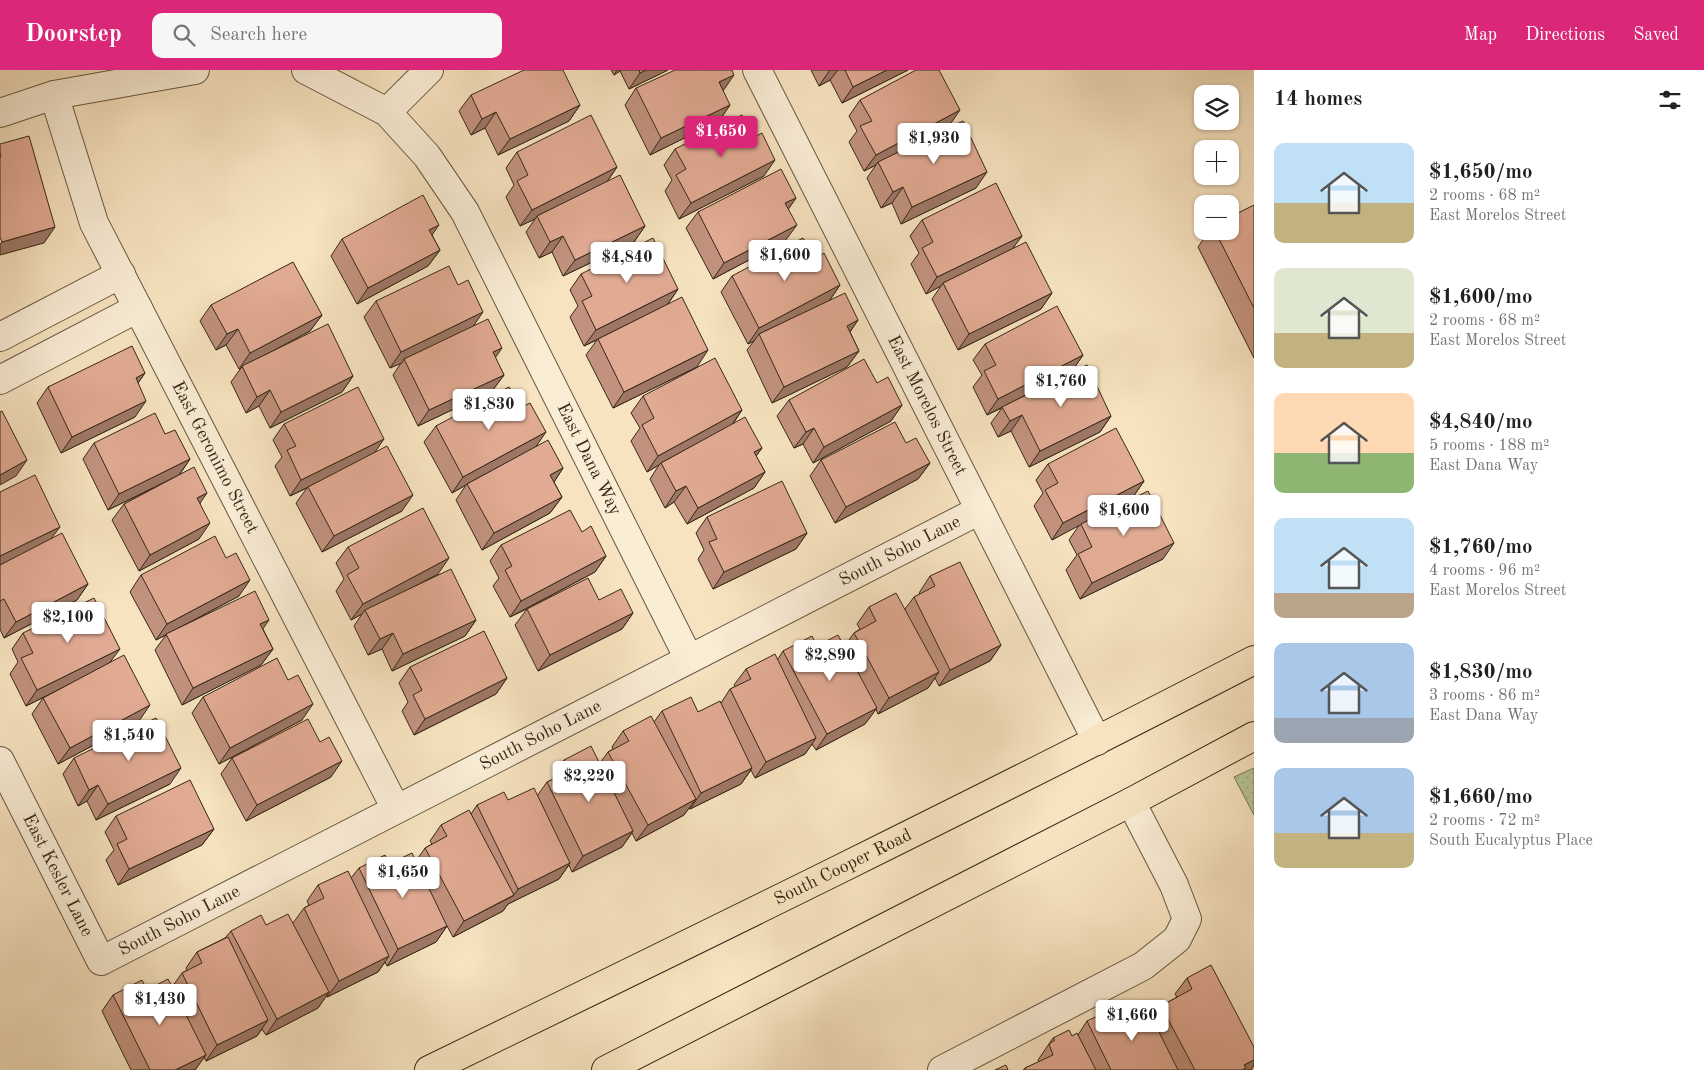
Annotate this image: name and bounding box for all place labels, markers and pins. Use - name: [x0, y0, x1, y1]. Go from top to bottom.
- pin: $1,650: [680, 116, 762, 158]
- pin: $1,930: [893, 122, 975, 165]
- pin: $1,600: [744, 240, 826, 282]
- pin: $4,840: [586, 242, 668, 284]
- pin: $1,760: [1020, 366, 1102, 408]
- pin: $1,830: [448, 388, 530, 431]
- pin: $1,600: [1083, 494, 1165, 537]
- pin: $2,100: [27, 602, 109, 644]
- pin: $2,890: [789, 640, 871, 682]
- pin: $1,540: [88, 720, 170, 762]
- pin: $2,220: [548, 760, 630, 803]
- pin: $1,650: [362, 856, 444, 899]
- pin: $1,430: [119, 984, 201, 1026]
- pin: $1,660: [1091, 1000, 1173, 1042]

